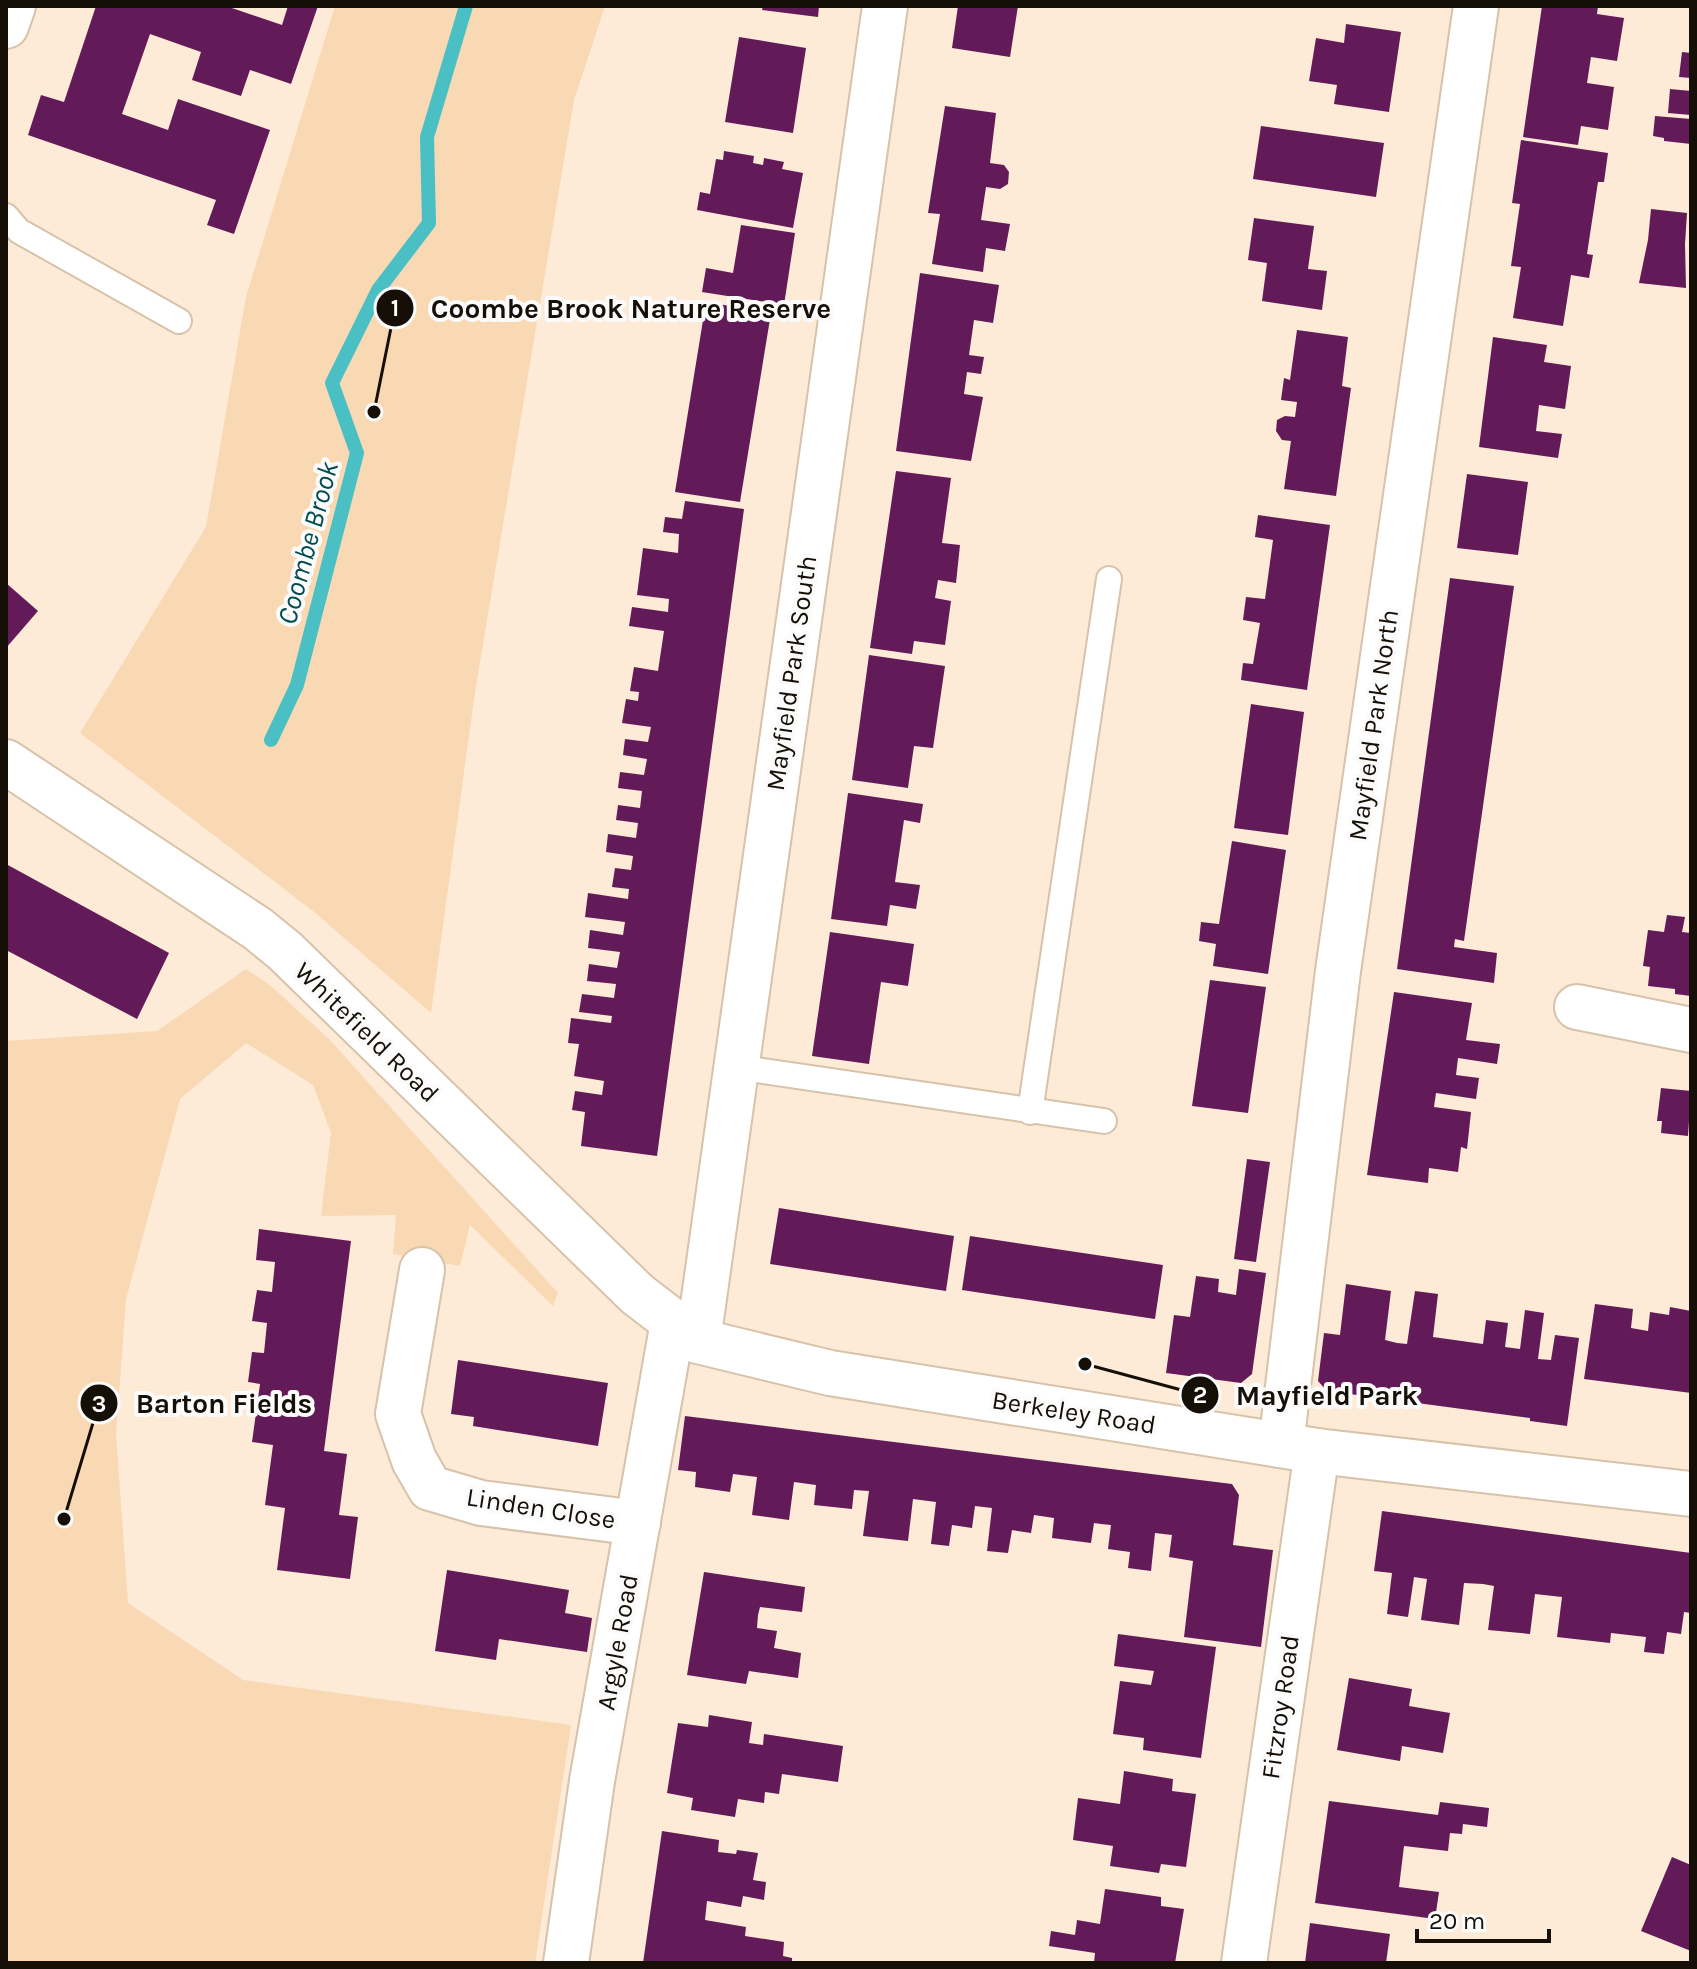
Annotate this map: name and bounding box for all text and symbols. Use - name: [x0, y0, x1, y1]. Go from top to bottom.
- callout: Coombe Brook Nature Reserve: [375, 282, 847, 334]
- text: Coombe Brook Nature Reserve: [431, 292, 831, 325]
- text: 1: [391, 294, 399, 322]
- water label: Coombe Brook: [270, 457, 345, 628]
- street label: Mayfield Park South: [760, 553, 823, 793]
- street label: Mayfield Park North: [1342, 607, 1405, 843]
- street label: Whitefield Road: [288, 956, 445, 1109]
- callout: Mayfield Park: [1180, 1369, 1434, 1421]
- callout: Barton Fields: [79, 1377, 328, 1429]
- text: Mayfield Park: [1236, 1379, 1419, 1412]
- text: 2: [1193, 1381, 1207, 1409]
- street label: Berkeley Road: [990, 1384, 1158, 1441]
- text: Barton Fields: [136, 1387, 312, 1420]
- text: 3: [92, 1390, 106, 1418]
- street label: Linden Close: [464, 1481, 618, 1536]
- street label: Argyle Road: [590, 1572, 645, 1713]
- street label: Fitzroy Road: [1255, 1633, 1306, 1781]
- scale bar: [1417, 1893, 1549, 1943]
- text: 20 m: [1429, 1907, 1485, 1935]

